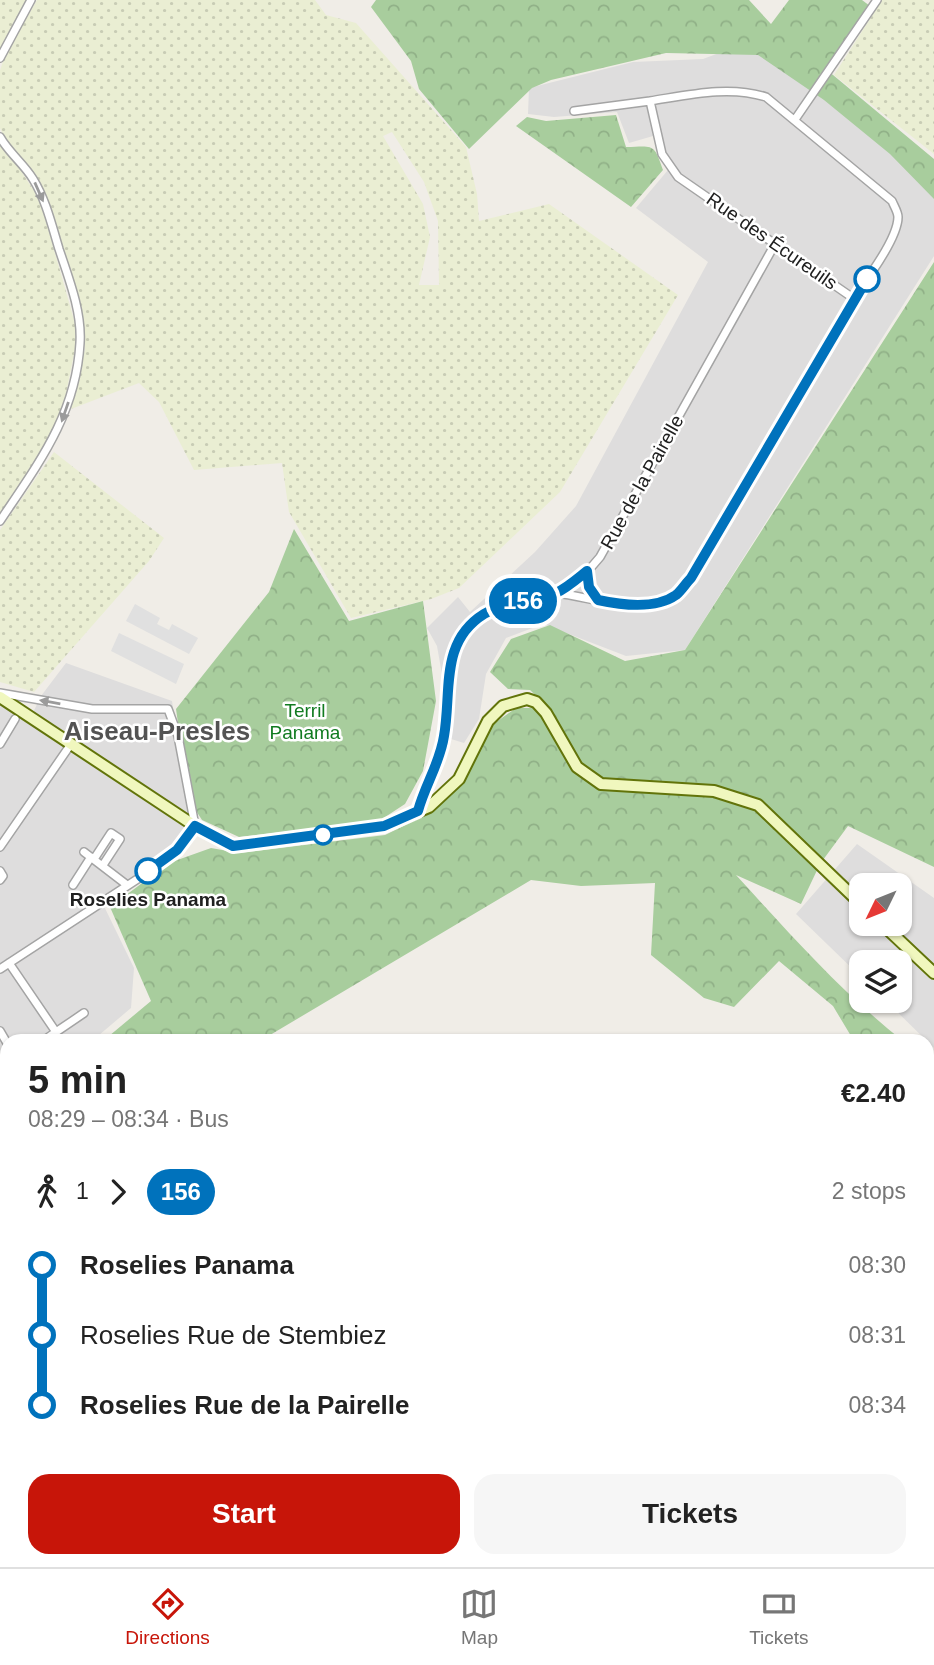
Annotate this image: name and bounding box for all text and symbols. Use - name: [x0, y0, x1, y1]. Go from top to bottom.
- one-way arrow: [33, 182, 45, 202]
- street label: Rue des Écureuils: [703, 188, 841, 294]
- unlabelled marker: [854, 266, 880, 292]
- one-way arrow: [59, 401, 70, 422]
- street label: Rue de la Pairelle: [596, 411, 688, 553]
- line badge: 156: [483, 578, 563, 624]
- text: 156: [503, 587, 543, 614]
- one-way arrow: [39, 696, 61, 707]
- park label: Terril Panama: [270, 700, 341, 743]
- district label: Aiseau-Presles: [64, 716, 250, 746]
- unlabelled marker: [313, 825, 333, 845]
- marker: Roselies Panama: [135, 858, 161, 884]
- north arrow: [849, 873, 912, 936]
- map controls: [849, 873, 912, 1013]
- place label: Roselies Panama: [70, 889, 227, 910]
- button: layers: [849, 950, 912, 1013]
- text: 5 min: [28, 1059, 127, 1101]
- text: €2.40: [841, 1078, 906, 1108]
- text: 08:29 – 08:34 · Bus: [28, 1106, 229, 1132]
- icon: walk: [28, 1173, 66, 1211]
- icon: forward: [99, 1173, 137, 1211]
- text: 1: [76, 1178, 89, 1204]
- text: 156: [161, 1178, 201, 1205]
- text: 2 stops: [832, 1178, 906, 1204]
- text: Roselies Panama: [80, 1250, 294, 1280]
- text: 08:30: [848, 1252, 906, 1278]
- text: Roselies Rue de Stembiez: [80, 1320, 386, 1350]
- text: 08:31: [848, 1322, 906, 1348]
- text: Roselies Rue de la Pairelle: [80, 1390, 410, 1420]
- text: 08:34: [848, 1392, 906, 1418]
- button: Start: [28, 1474, 460, 1554]
- button: Tickets: [474, 1474, 906, 1554]
- tab: Directions: [125, 1585, 210, 1649]
- tab: Map: [460, 1585, 498, 1649]
- tab: Tickets: [749, 1585, 809, 1649]

